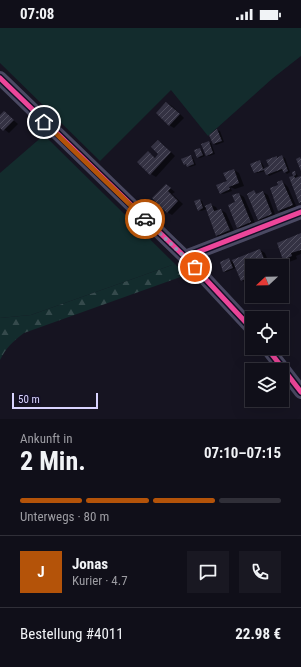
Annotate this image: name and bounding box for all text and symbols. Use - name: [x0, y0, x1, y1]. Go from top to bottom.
- text: 07:08: [20, 5, 54, 23]
- pin: [27, 105, 61, 139]
- icon: home: [33, 111, 55, 133]
- courier: [125, 199, 165, 239]
- icon: car: [134, 208, 156, 230]
- pin: [178, 250, 212, 284]
- icon: bag: [184, 256, 206, 278]
- north arrow: [245, 259, 289, 303]
- map controls: [245, 259, 289, 407]
- button: locate: [245, 311, 289, 355]
- button: layers: [245, 363, 289, 407]
- scale bar: [12, 391, 98, 410]
- text: 50 m: [18, 393, 40, 406]
- text: Ankunft in: [20, 431, 72, 446]
- text: 07:10–07:15: [204, 444, 281, 462]
- text: 2 Min.: [20, 446, 86, 476]
- text: Unterwegs · 80 m: [20, 509, 109, 524]
- button: chat: [187, 551, 229, 593]
- button: phone: [239, 551, 281, 593]
- text: Jonas: [72, 555, 108, 573]
- text: J: [37, 563, 45, 581]
- text: Kurier · 4.7: [72, 573, 128, 588]
- text: Bestellung #4011: [20, 625, 124, 643]
- text: 22.98 €: [235, 625, 281, 643]

